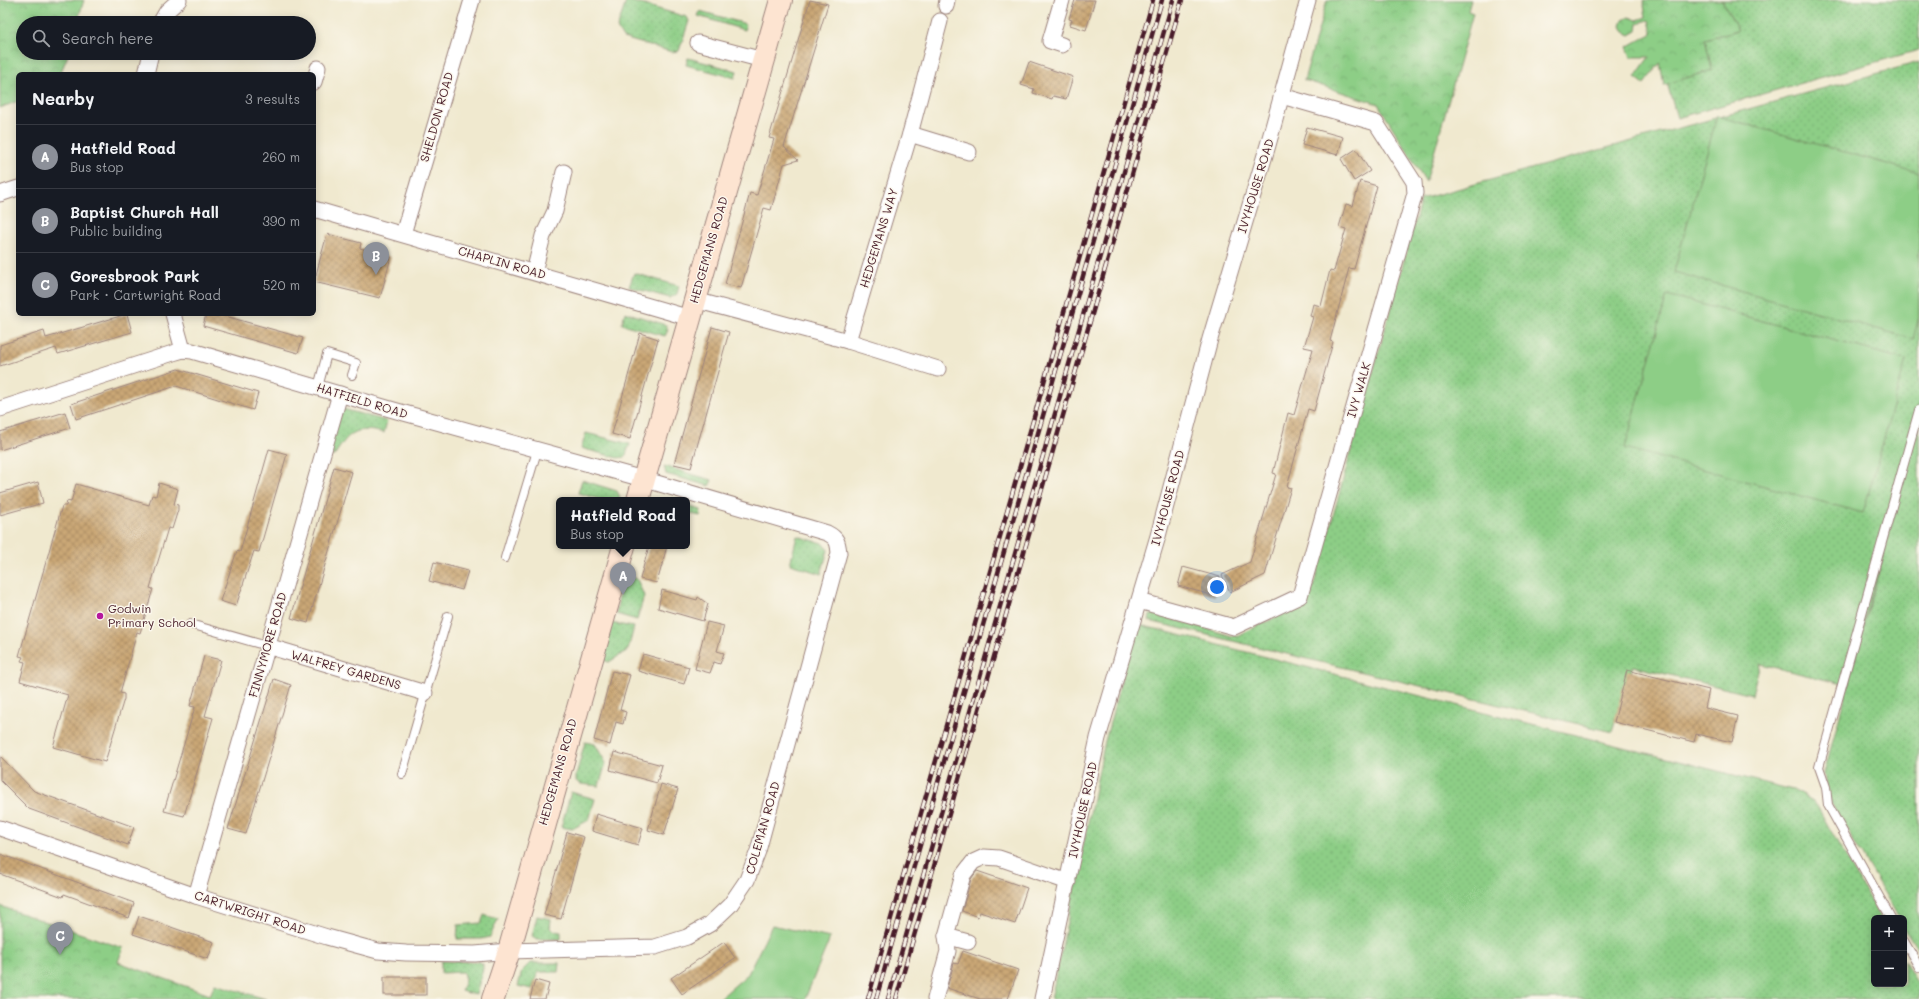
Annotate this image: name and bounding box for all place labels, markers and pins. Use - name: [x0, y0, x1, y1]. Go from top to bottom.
- pin: B: [363, 242, 389, 275]
- pin: A: [610, 562, 636, 595]
- place label: Godwin Primary School: [108, 600, 196, 630]
- marker: Godwin Primary School: [95, 611, 105, 621]
- pin: C: [47, 922, 73, 955]

